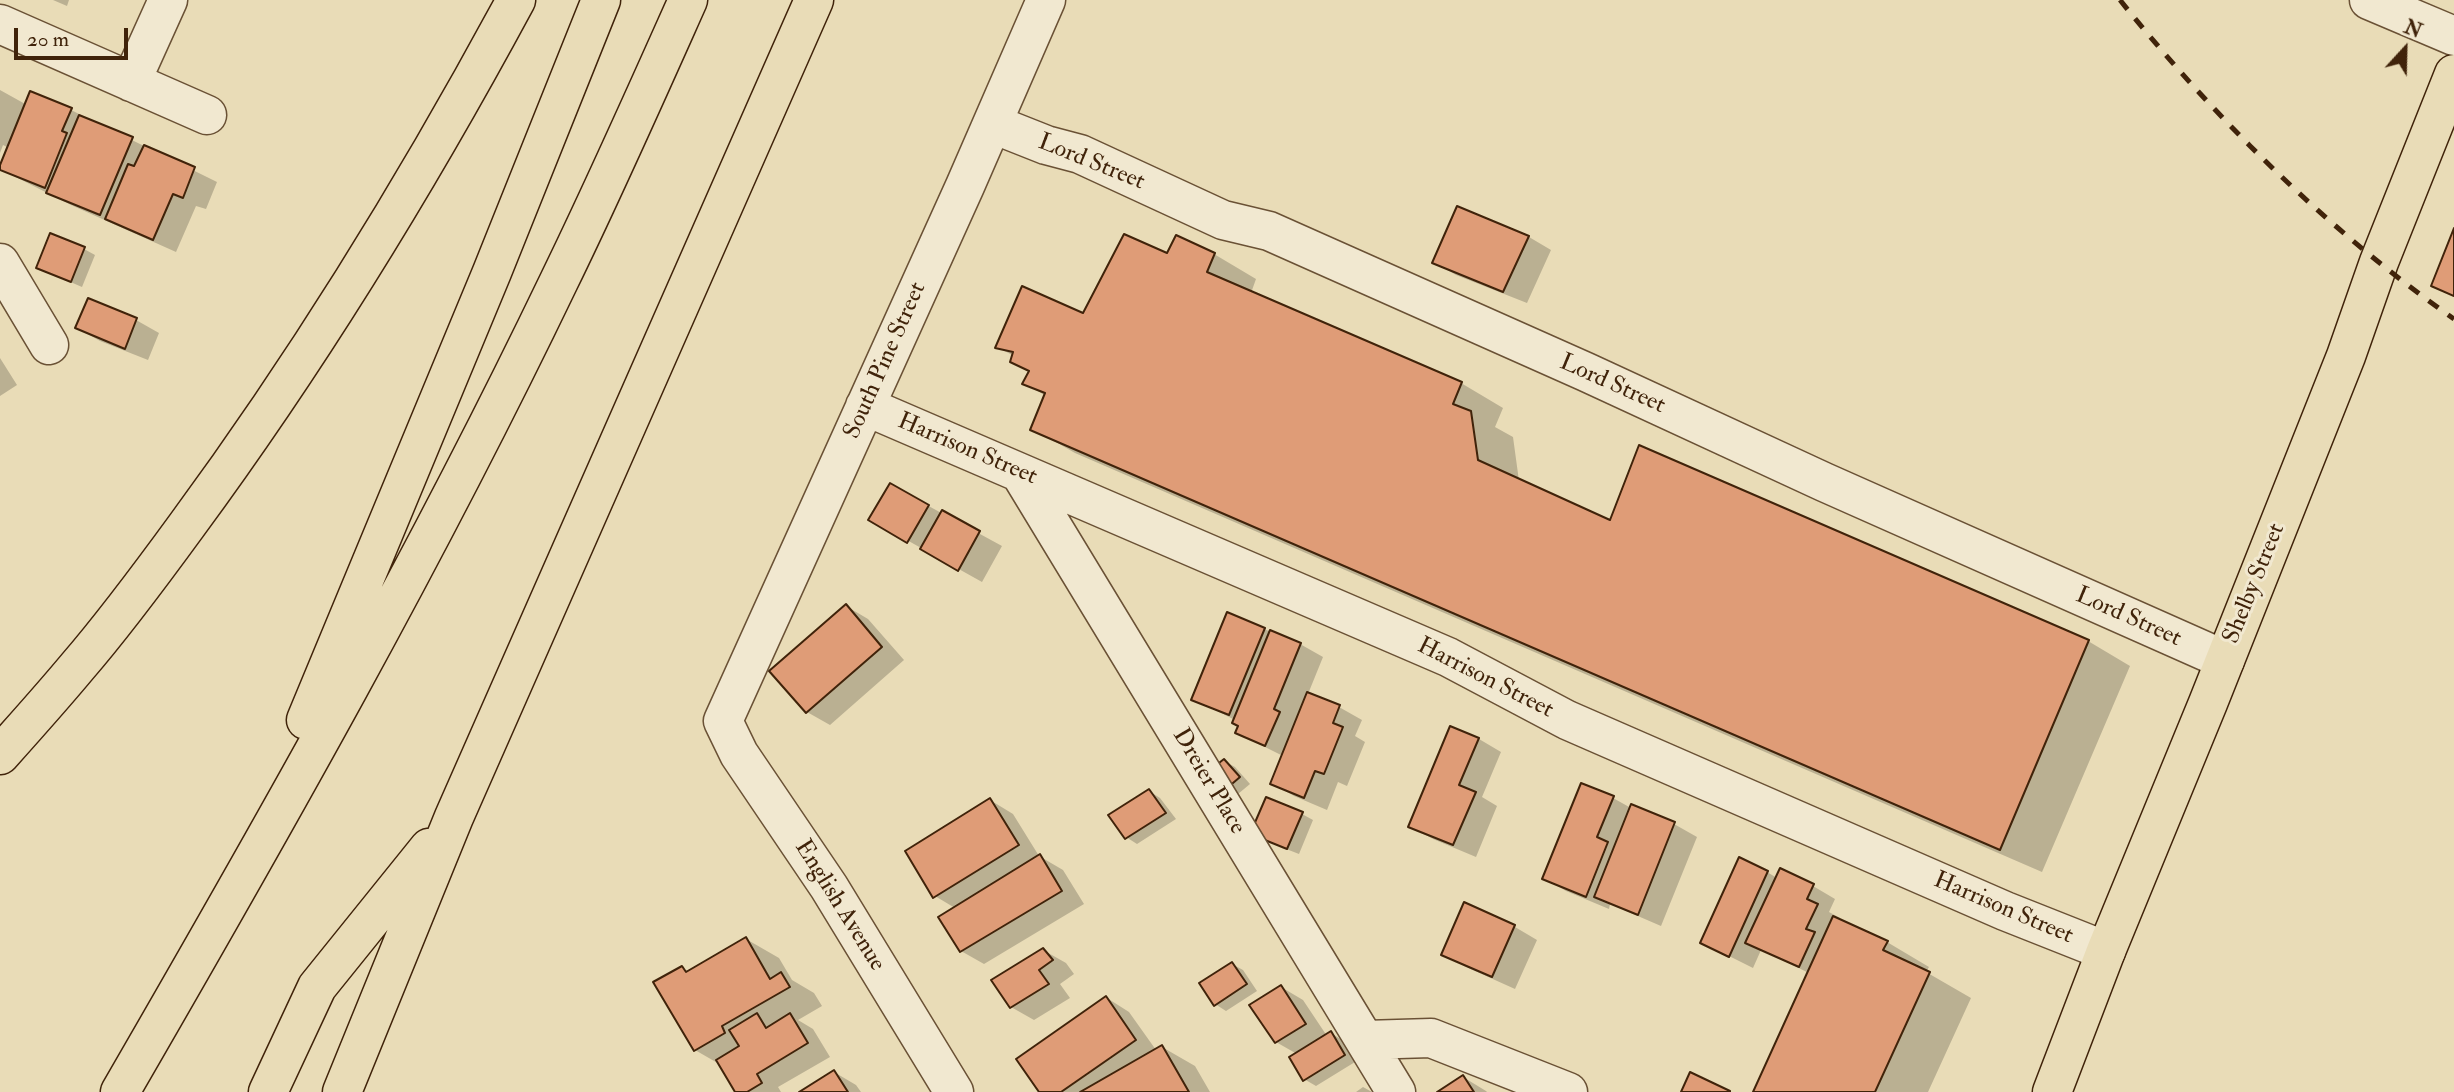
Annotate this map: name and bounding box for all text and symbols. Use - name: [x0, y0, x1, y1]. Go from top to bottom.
- scale bar: [18, 14, 131, 58]
- north arrow: [2370, 14, 2440, 84]
- text: N: [2400, 15, 2425, 44]
- text: 20 m: [27, 26, 69, 53]
- street label: Lord Street: [1033, 129, 1149, 197]
- street label: South Pine Street: [839, 278, 933, 444]
- street label: Lord Street: [1555, 349, 1669, 421]
- street label: Harrison Street: [893, 408, 1041, 492]
- street label: Shelby Street: [2218, 520, 2292, 648]
- street label: Lord Street: [2071, 582, 2185, 654]
- street label: Harrison Street: [1412, 632, 1558, 726]
- street label: Dreier Place: [1165, 724, 1251, 840]
- street label: English Avenue: [787, 835, 891, 977]
- street label: Harrison Street: [1929, 867, 2077, 951]

